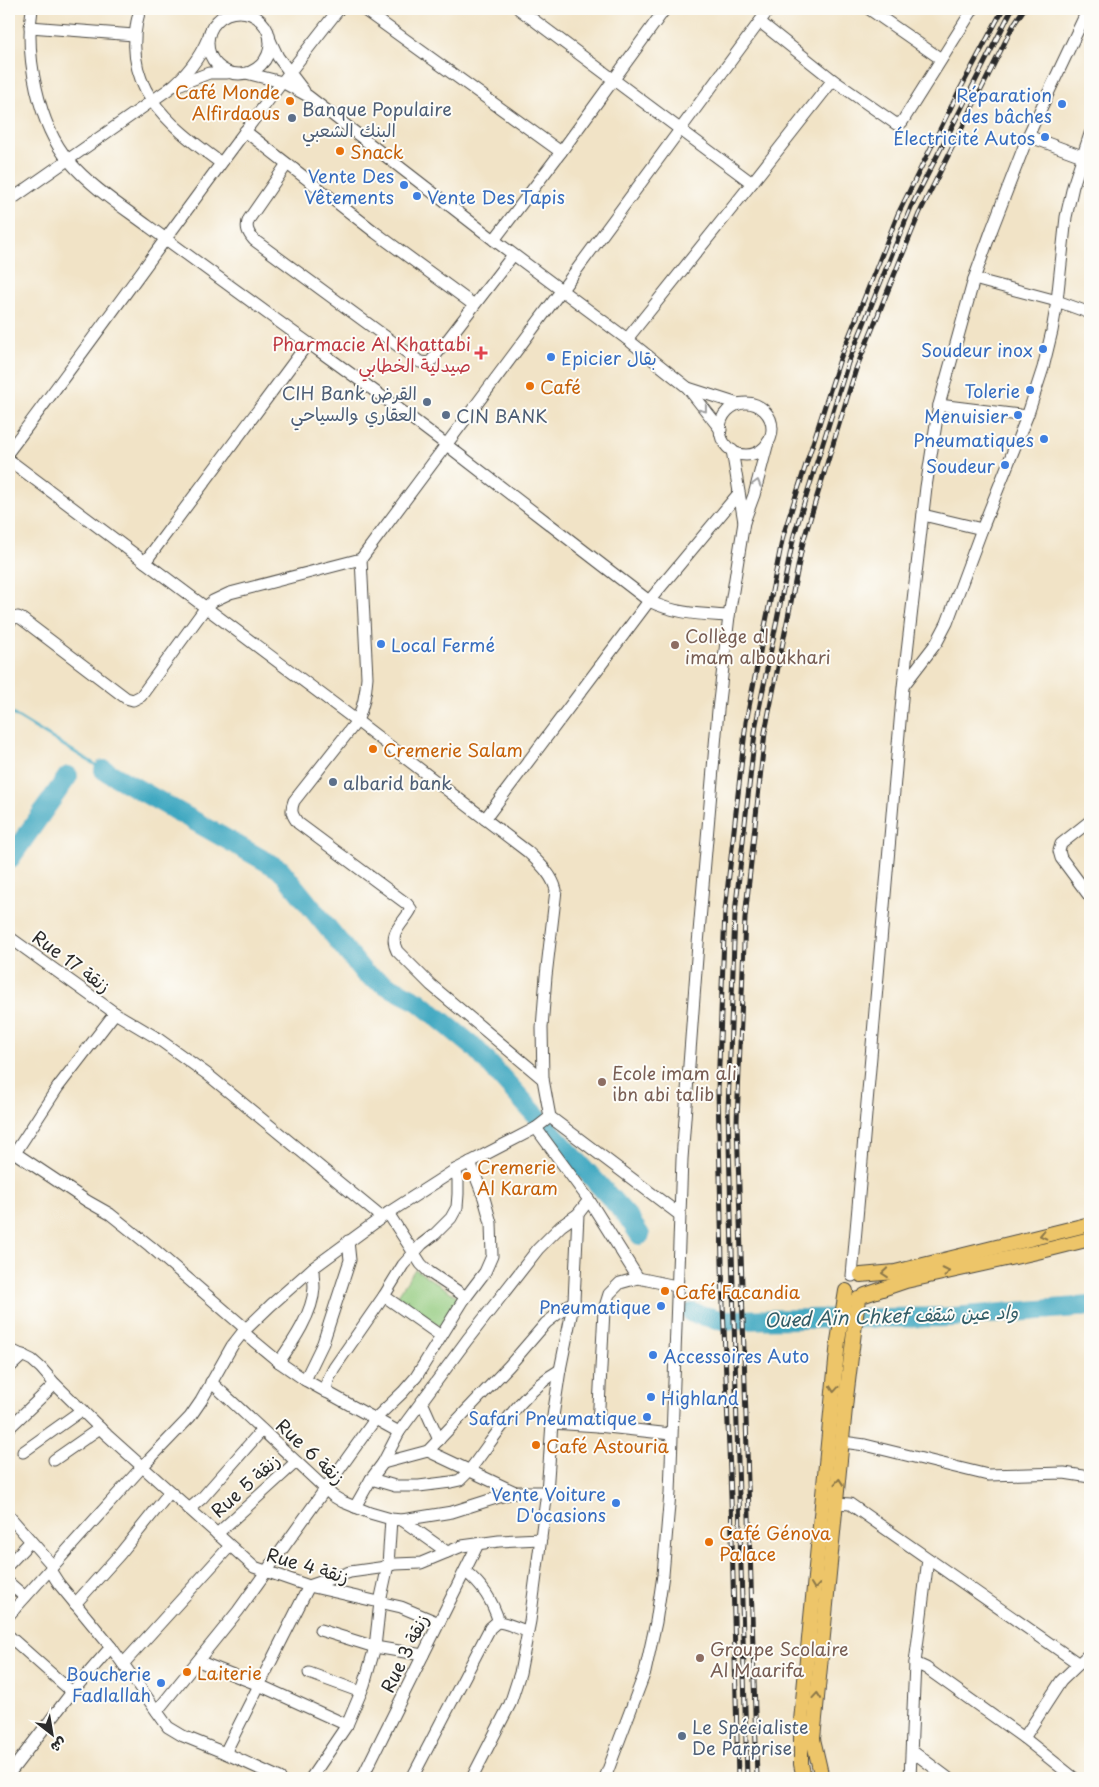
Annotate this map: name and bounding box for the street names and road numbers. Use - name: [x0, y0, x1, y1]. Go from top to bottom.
- street label: Rue 17 زنقة: [27, 923, 117, 999]
- street label: Rue 6 زنقة: [270, 1412, 352, 1490]
- street label: Rue 5 زنقة: [205, 1447, 285, 1523]
- street label: Rue 4 زنقة: [264, 1540, 352, 1590]
- street label: Rue 3 زنقة: [373, 1609, 435, 1697]

